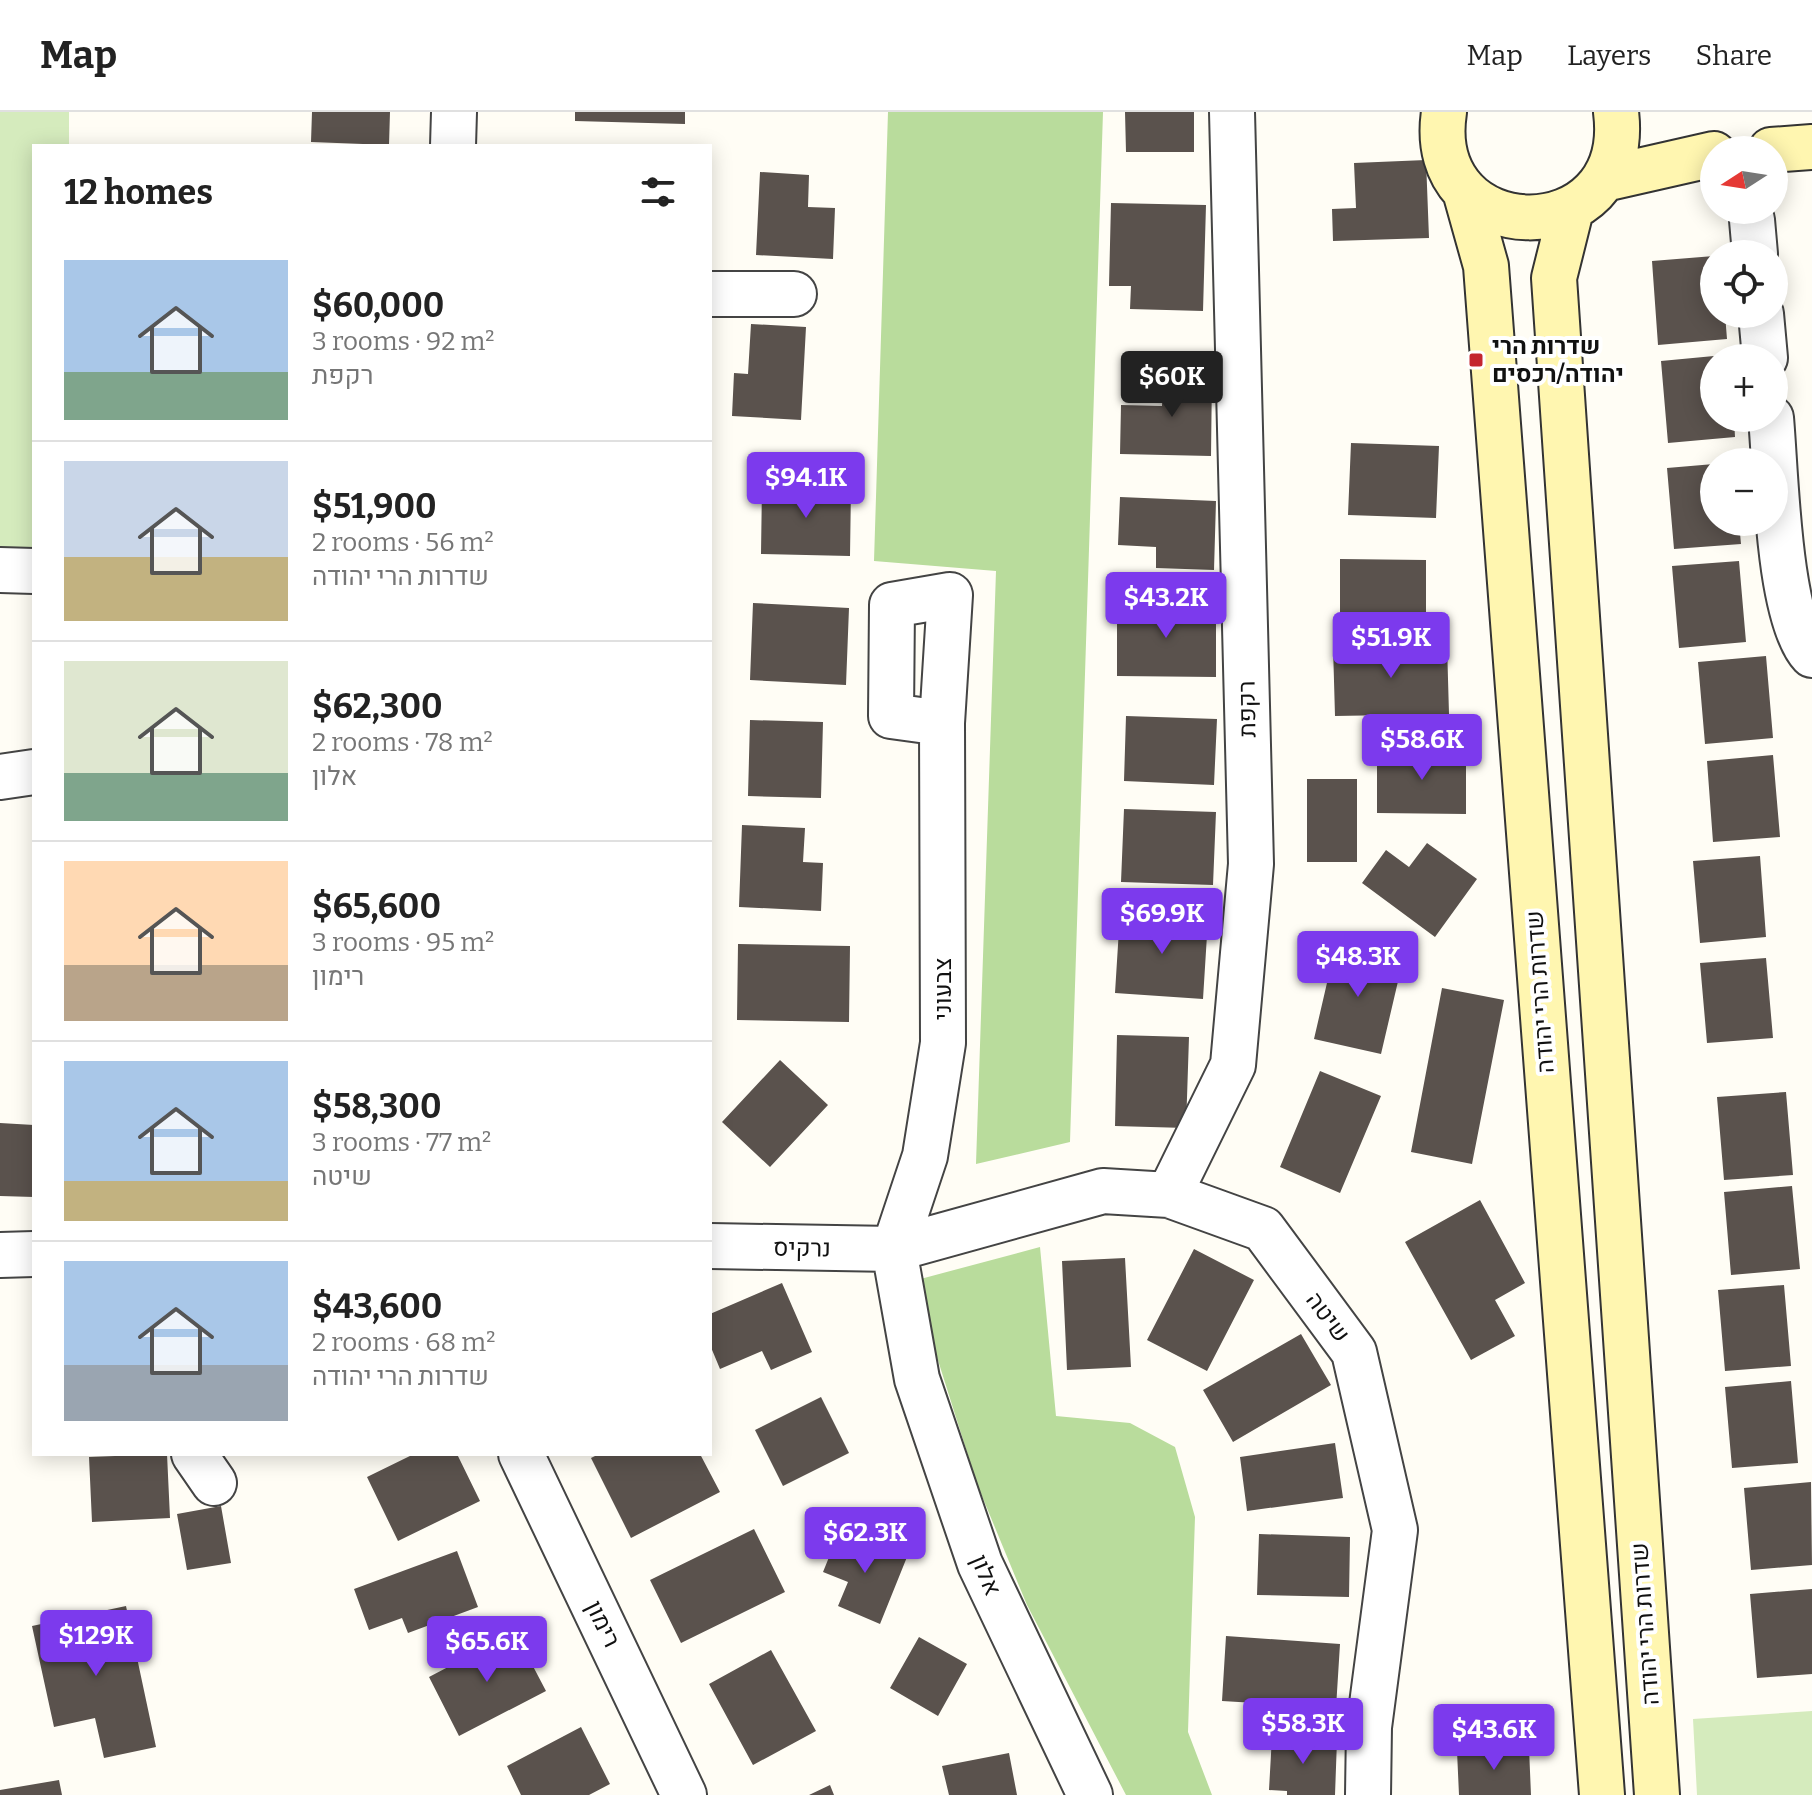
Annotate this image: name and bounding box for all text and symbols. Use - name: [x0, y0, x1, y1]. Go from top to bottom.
- text: Map: [40, 32, 117, 78]
- text: Map: [1466, 39, 1523, 72]
- text: Layers: [1567, 39, 1651, 72]
- text: Share: [1695, 39, 1772, 72]
- north arrow: [1700, 136, 1788, 224]
- map controls: [1700, 136, 1788, 536]
- icon: filters: [636, 170, 680, 214]
- text: 12 homes: [64, 172, 213, 213]
- button: locate: [1700, 240, 1788, 328]
- text: $60,000: [312, 285, 444, 326]
- icon: home: [128, 292, 224, 388]
- text: 3 rooms · 92 m²: [312, 326, 495, 357]
- place label: שדרות הרי יהודה/רכסים: [1492, 332, 1624, 388]
- button: +: [1700, 344, 1788, 432]
- pin: $60K: [1125, 351, 1219, 419]
- marker: שדרות הרי יהודה/רכסים: [1467, 351, 1485, 369]
- text: רקפת: [312, 360, 373, 391]
- text: $60K: [1139, 361, 1205, 392]
- button: −: [1700, 448, 1788, 536]
- pin: $94.1K: [741, 452, 871, 520]
- text: $94.1K: [765, 462, 847, 493]
- text: $51,900: [312, 486, 437, 527]
- icon: home: [128, 493, 224, 589]
- text: 2 rooms · 56 m²: [312, 527, 494, 558]
- text: שדרות הרי יהודה: [312, 561, 489, 592]
- pin: $43.2K: [1101, 572, 1231, 640]
- text: $43.2K: [1123, 582, 1209, 613]
- pin: $51.9K: [1326, 612, 1456, 680]
- text: $51.9K: [1351, 622, 1431, 653]
- street label: רקפת: [1233, 680, 1261, 738]
- text: $62,300: [312, 686, 443, 727]
- icon: home: [128, 693, 224, 789]
- pin: $58.6K: [1357, 714, 1487, 782]
- text: $58.6K: [1380, 724, 1464, 755]
- text: 2 rooms · 78 m²: [312, 727, 493, 758]
- text: אלון: [312, 761, 357, 792]
- text: $65,600: [312, 886, 441, 927]
- pin: $69.9K: [1097, 888, 1227, 956]
- icon: home: [128, 893, 224, 989]
- text: $69.9K: [1120, 898, 1204, 929]
- street label: שדרות הרי יהודה: [1520, 910, 1560, 1074]
- text: 3 rooms · 95 m²: [312, 927, 494, 958]
- pin: $48.3K: [1293, 931, 1423, 999]
- text: $48.3K: [1315, 941, 1401, 972]
- street label: צבעוני: [929, 958, 957, 1020]
- text: רימון: [312, 961, 364, 992]
- text: $58,300: [312, 1086, 442, 1127]
- icon: home: [128, 1093, 224, 1189]
- text: 3 rooms · 77 m²: [312, 1127, 491, 1158]
- text: שיטה: [312, 1161, 372, 1192]
- street label: נרקיס: [773, 1233, 831, 1263]
- text: $43,600: [312, 1286, 442, 1327]
- street label: שיטה: [1300, 1287, 1356, 1347]
- icon: home: [128, 1293, 224, 1389]
- text: 2 rooms · 68 m²: [312, 1327, 495, 1358]
- text: שדרות הרי יהודה: [312, 1361, 489, 1392]
- pin: $62.3K: [800, 1507, 930, 1575]
- text: $62.3K: [823, 1517, 907, 1548]
- street label: שדרות הרי יהודה: [1625, 1542, 1665, 1706]
- street label: אלון: [965, 1550, 1007, 1600]
- street label: רימון: [580, 1596, 626, 1652]
- pin: $129K: [40, 1610, 152, 1678]
- pin: $65.6K: [422, 1616, 552, 1684]
- text: $129K: [58, 1620, 134, 1651]
- text: $65.6K: [445, 1626, 529, 1657]
- pin: $58.3K: [1238, 1698, 1368, 1766]
- pin: $43.6K: [1429, 1704, 1559, 1772]
- text: $58.3K: [1261, 1708, 1345, 1739]
- text: $43.6K: [1451, 1714, 1537, 1745]

